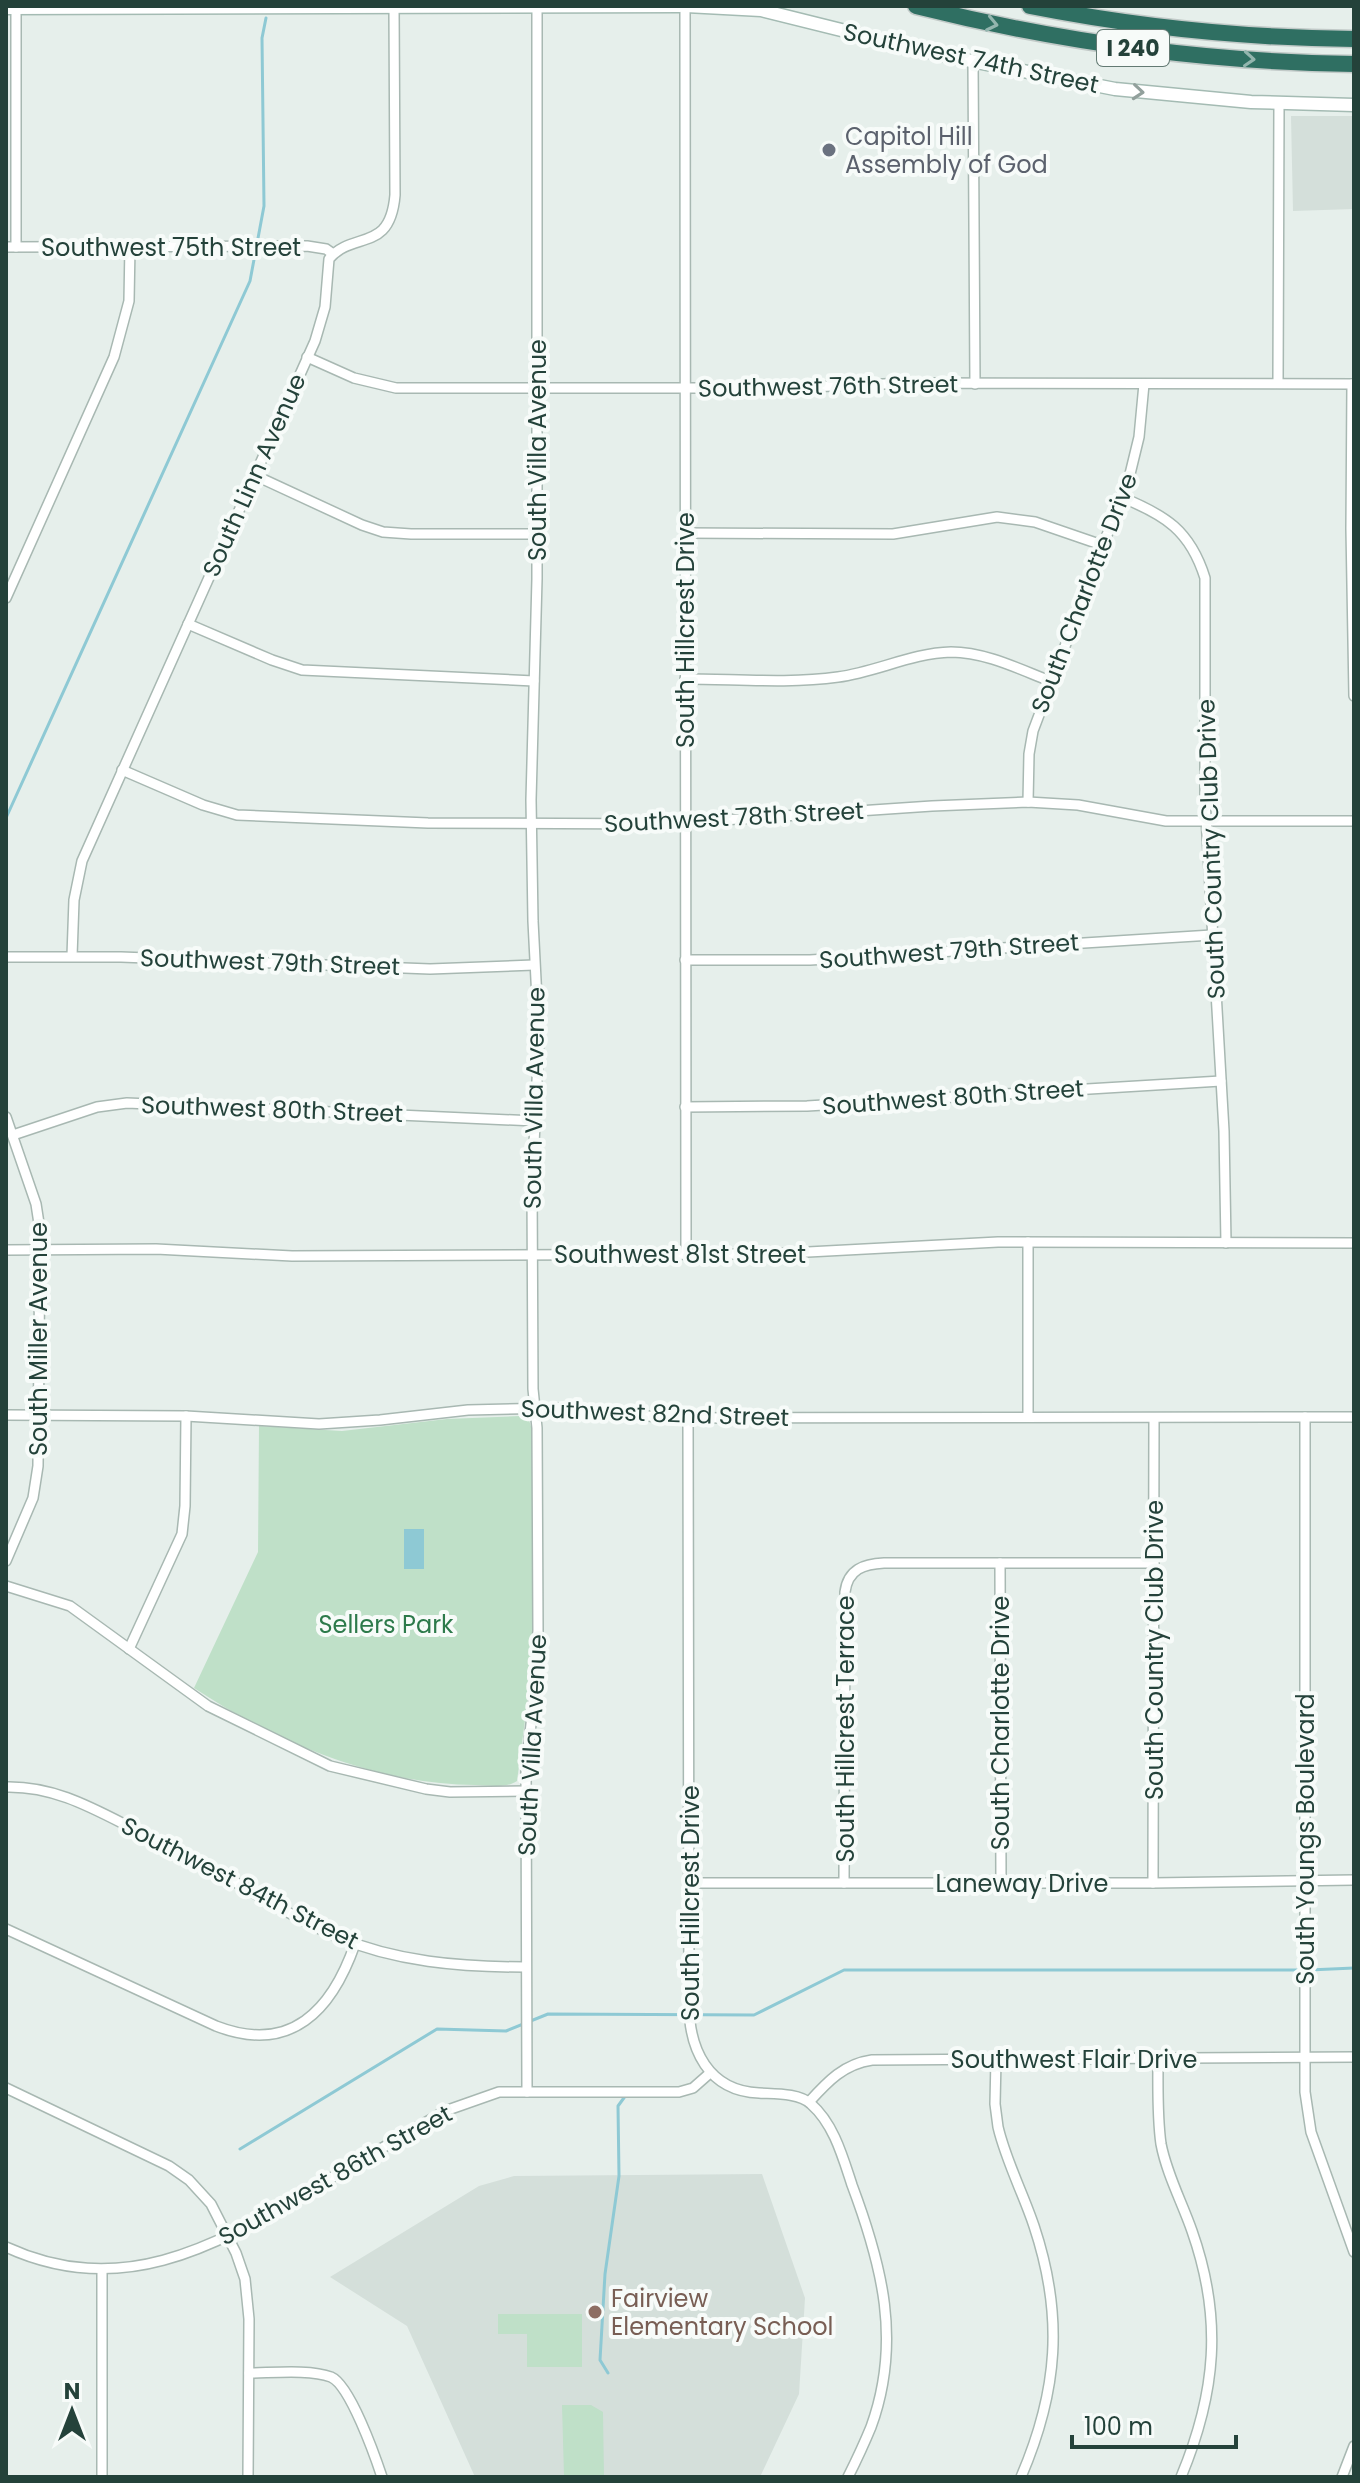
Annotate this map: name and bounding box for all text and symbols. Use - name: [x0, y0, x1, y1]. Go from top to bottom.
- street label: Southwest 74th Street: [840, 15, 1102, 101]
- one-way arrow: [984, 15, 998, 32]
- road number: I 240: [1097, 30, 1169, 66]
- one-way arrow: [1243, 50, 1256, 67]
- one-way arrow: [1132, 83, 1145, 100]
- place label: Capitol Hill Assembly of God: [845, 120, 1048, 181]
- marker: Capitol Hill Assembly of God: [820, 141, 838, 159]
- street label: Southwest 75th Street: [41, 231, 301, 264]
- street label: South Villa Avenue: [521, 339, 554, 561]
- street label: Southwest 76th Street: [698, 367, 958, 405]
- street label: South Linn Avenue: [194, 368, 314, 582]
- street label: South Charlotte Drive: [1023, 468, 1145, 718]
- street label: South Hillcrest Drive: [669, 512, 702, 748]
- street label: South Country Club Drive: [1189, 698, 1233, 1000]
- street label: Southwest 78th Street: [603, 794, 865, 840]
- street label: Southwest 79th Street: [818, 925, 1080, 977]
- street label: Southwest 79th Street: [139, 941, 401, 983]
- street label: South Villa Avenue: [516, 987, 552, 1209]
- street label: Southwest 80th Street: [821, 1071, 1085, 1123]
- street label: Southwest 80th Street: [140, 1088, 404, 1130]
- street label: South Miller Avenue: [22, 1222, 55, 1456]
- street label: Southwest 81st Street: [554, 1238, 806, 1271]
- street label: Southwest 82nd Street: [520, 1392, 790, 1434]
- street label: South Country Club Drive: [1138, 1500, 1171, 1800]
- street label: South Hillcrest Terrace: [829, 1595, 862, 1863]
- street label: South Charlotte Drive: [984, 1596, 1017, 1850]
- park label: Sellers Park: [319, 1608, 454, 1641]
- street label: South Villa Avenue: [510, 1633, 554, 1857]
- street label: South Youngs Boulevard: [1289, 1693, 1322, 1985]
- street label: South Hillcrest Drive: [674, 1785, 707, 2021]
- street label: Southwest 84th Street: [116, 1809, 364, 1957]
- street label: Laneway Drive: [936, 1867, 1108, 1900]
- street label: Southwest Flair Drive: [951, 2043, 1197, 2076]
- street label: Southwest 86th Street: [212, 2097, 458, 2253]
- place label: Fairview Elementary School: [611, 2282, 834, 2343]
- marker: Fairview Elementary School: [586, 2303, 604, 2321]
- north arrow: [32, 2371, 112, 2451]
- text: N: [64, 2376, 80, 2407]
- scale bar: [1072, 2399, 1236, 2449]
- text: 100 m: [1084, 2410, 1153, 2443]

